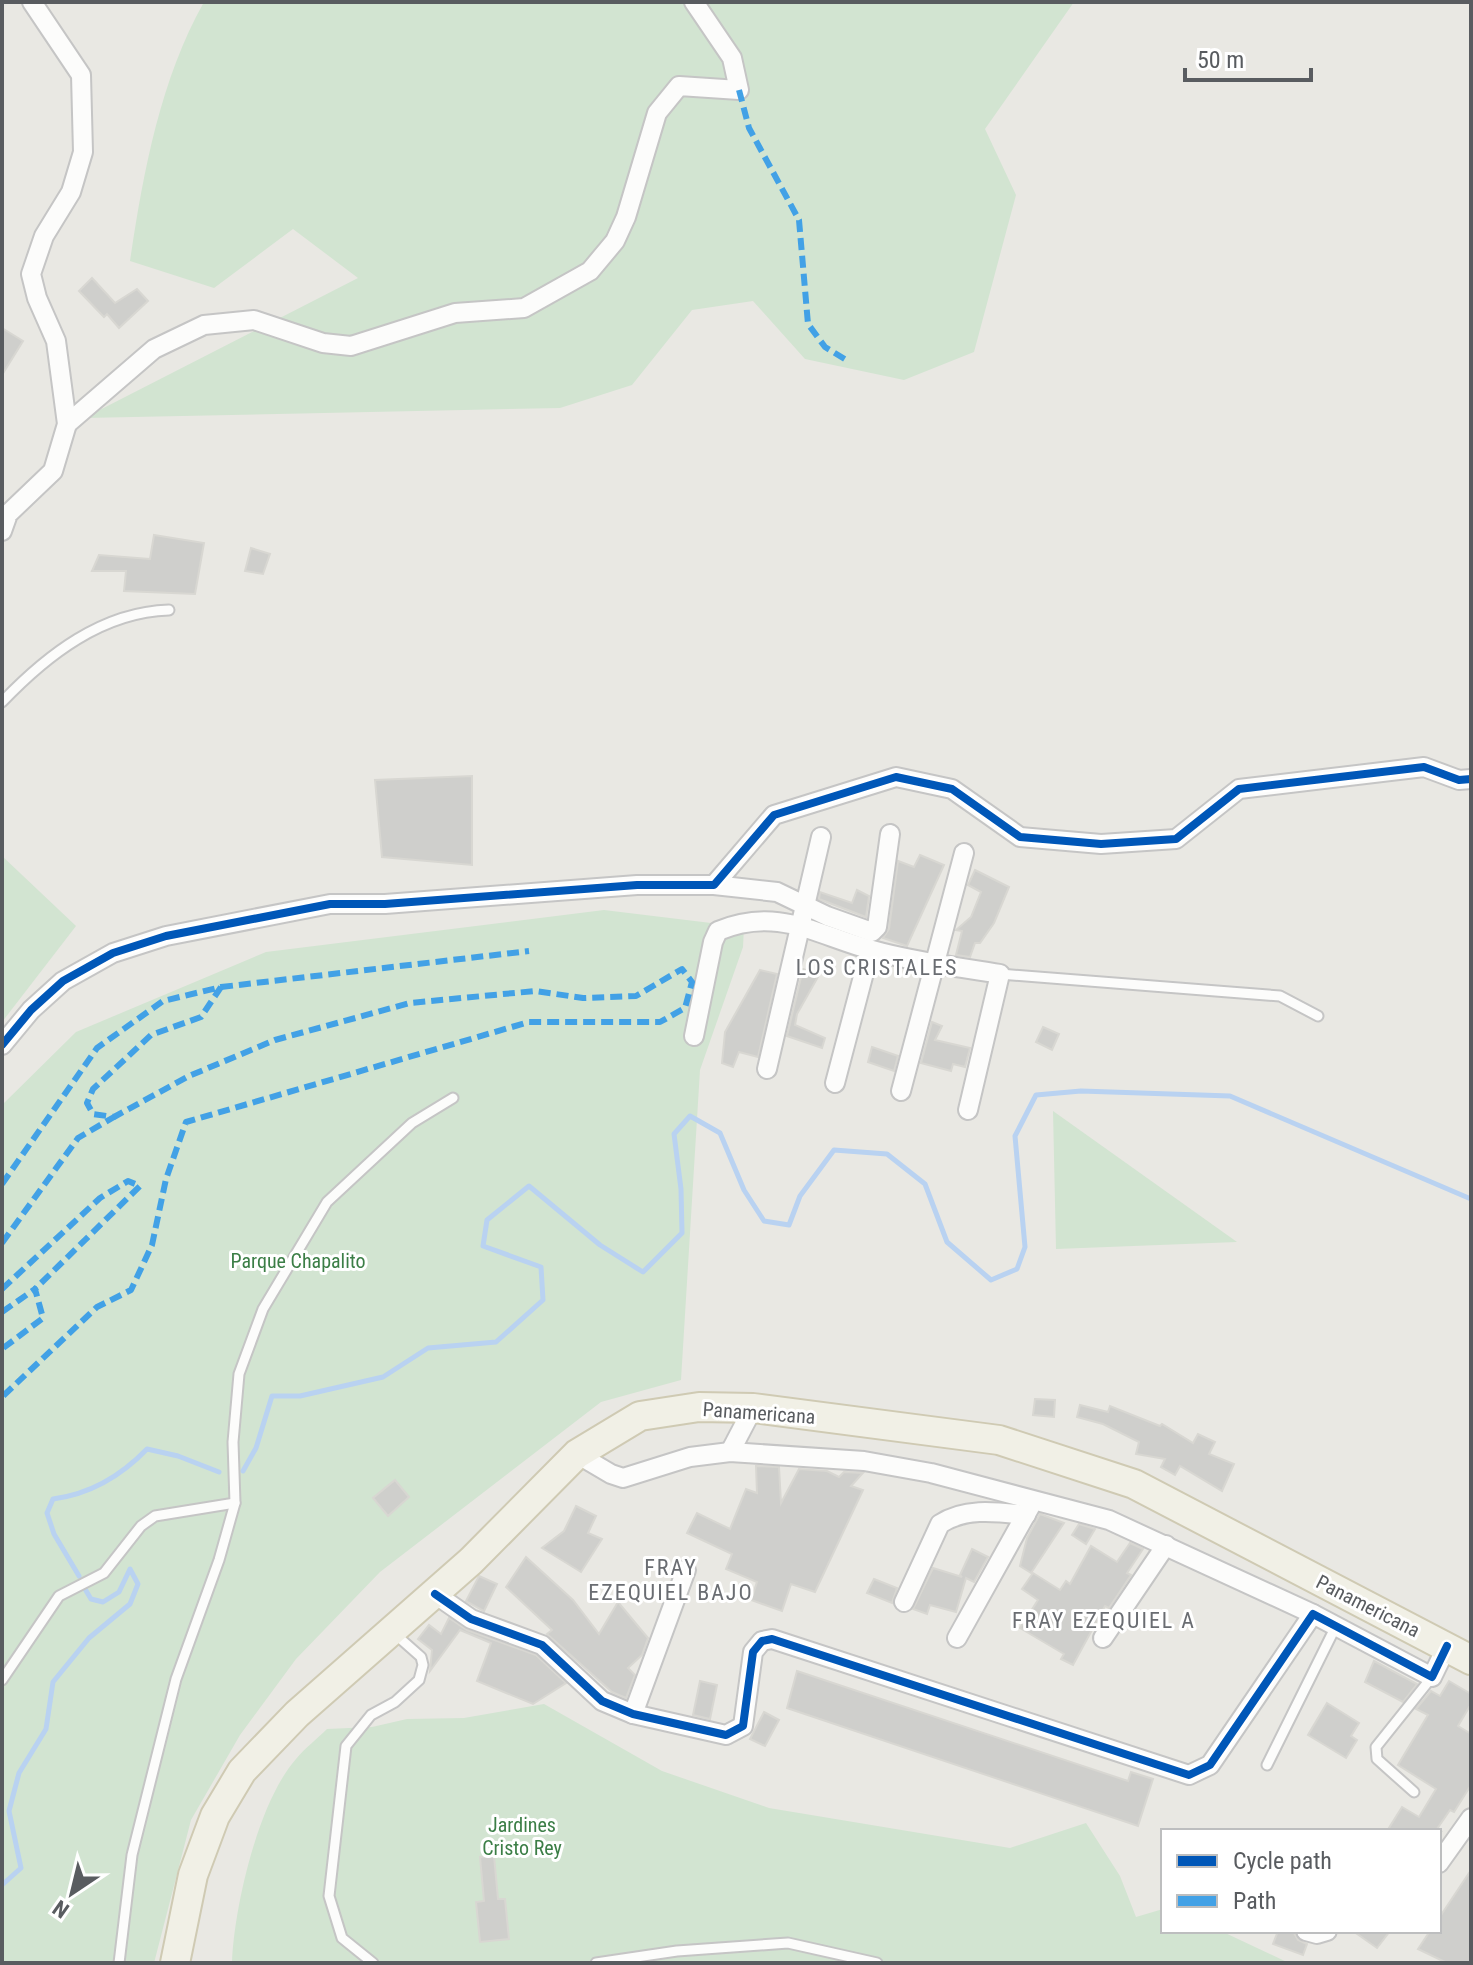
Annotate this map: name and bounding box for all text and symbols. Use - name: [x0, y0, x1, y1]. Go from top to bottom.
- scale bar: [1185, 32, 1311, 82]
- text: 50 m: [1197, 46, 1244, 74]
- district label: LOS CRISTALES: [796, 955, 958, 980]
- park label: Parque Chapalito: [230, 1249, 366, 1273]
- street label: Panamericana: [702, 1397, 816, 1429]
- district label: FRAY EZEQUIEL BAJO: [588, 1555, 754, 1605]
- street label: Panamericana: [1312, 1570, 1424, 1642]
- district label: FRAY EZEQUIEL A: [1012, 1608, 1196, 1633]
- park label: Jardines Cristo Rey: [482, 1813, 562, 1860]
- legend: [1161, 1829, 1441, 1933]
- text: Cycle path: [1233, 1847, 1332, 1875]
- north arrow: [32, 1853, 112, 1933]
- text: Path: [1233, 1887, 1276, 1915]
- text: N: [48, 1895, 74, 1923]

